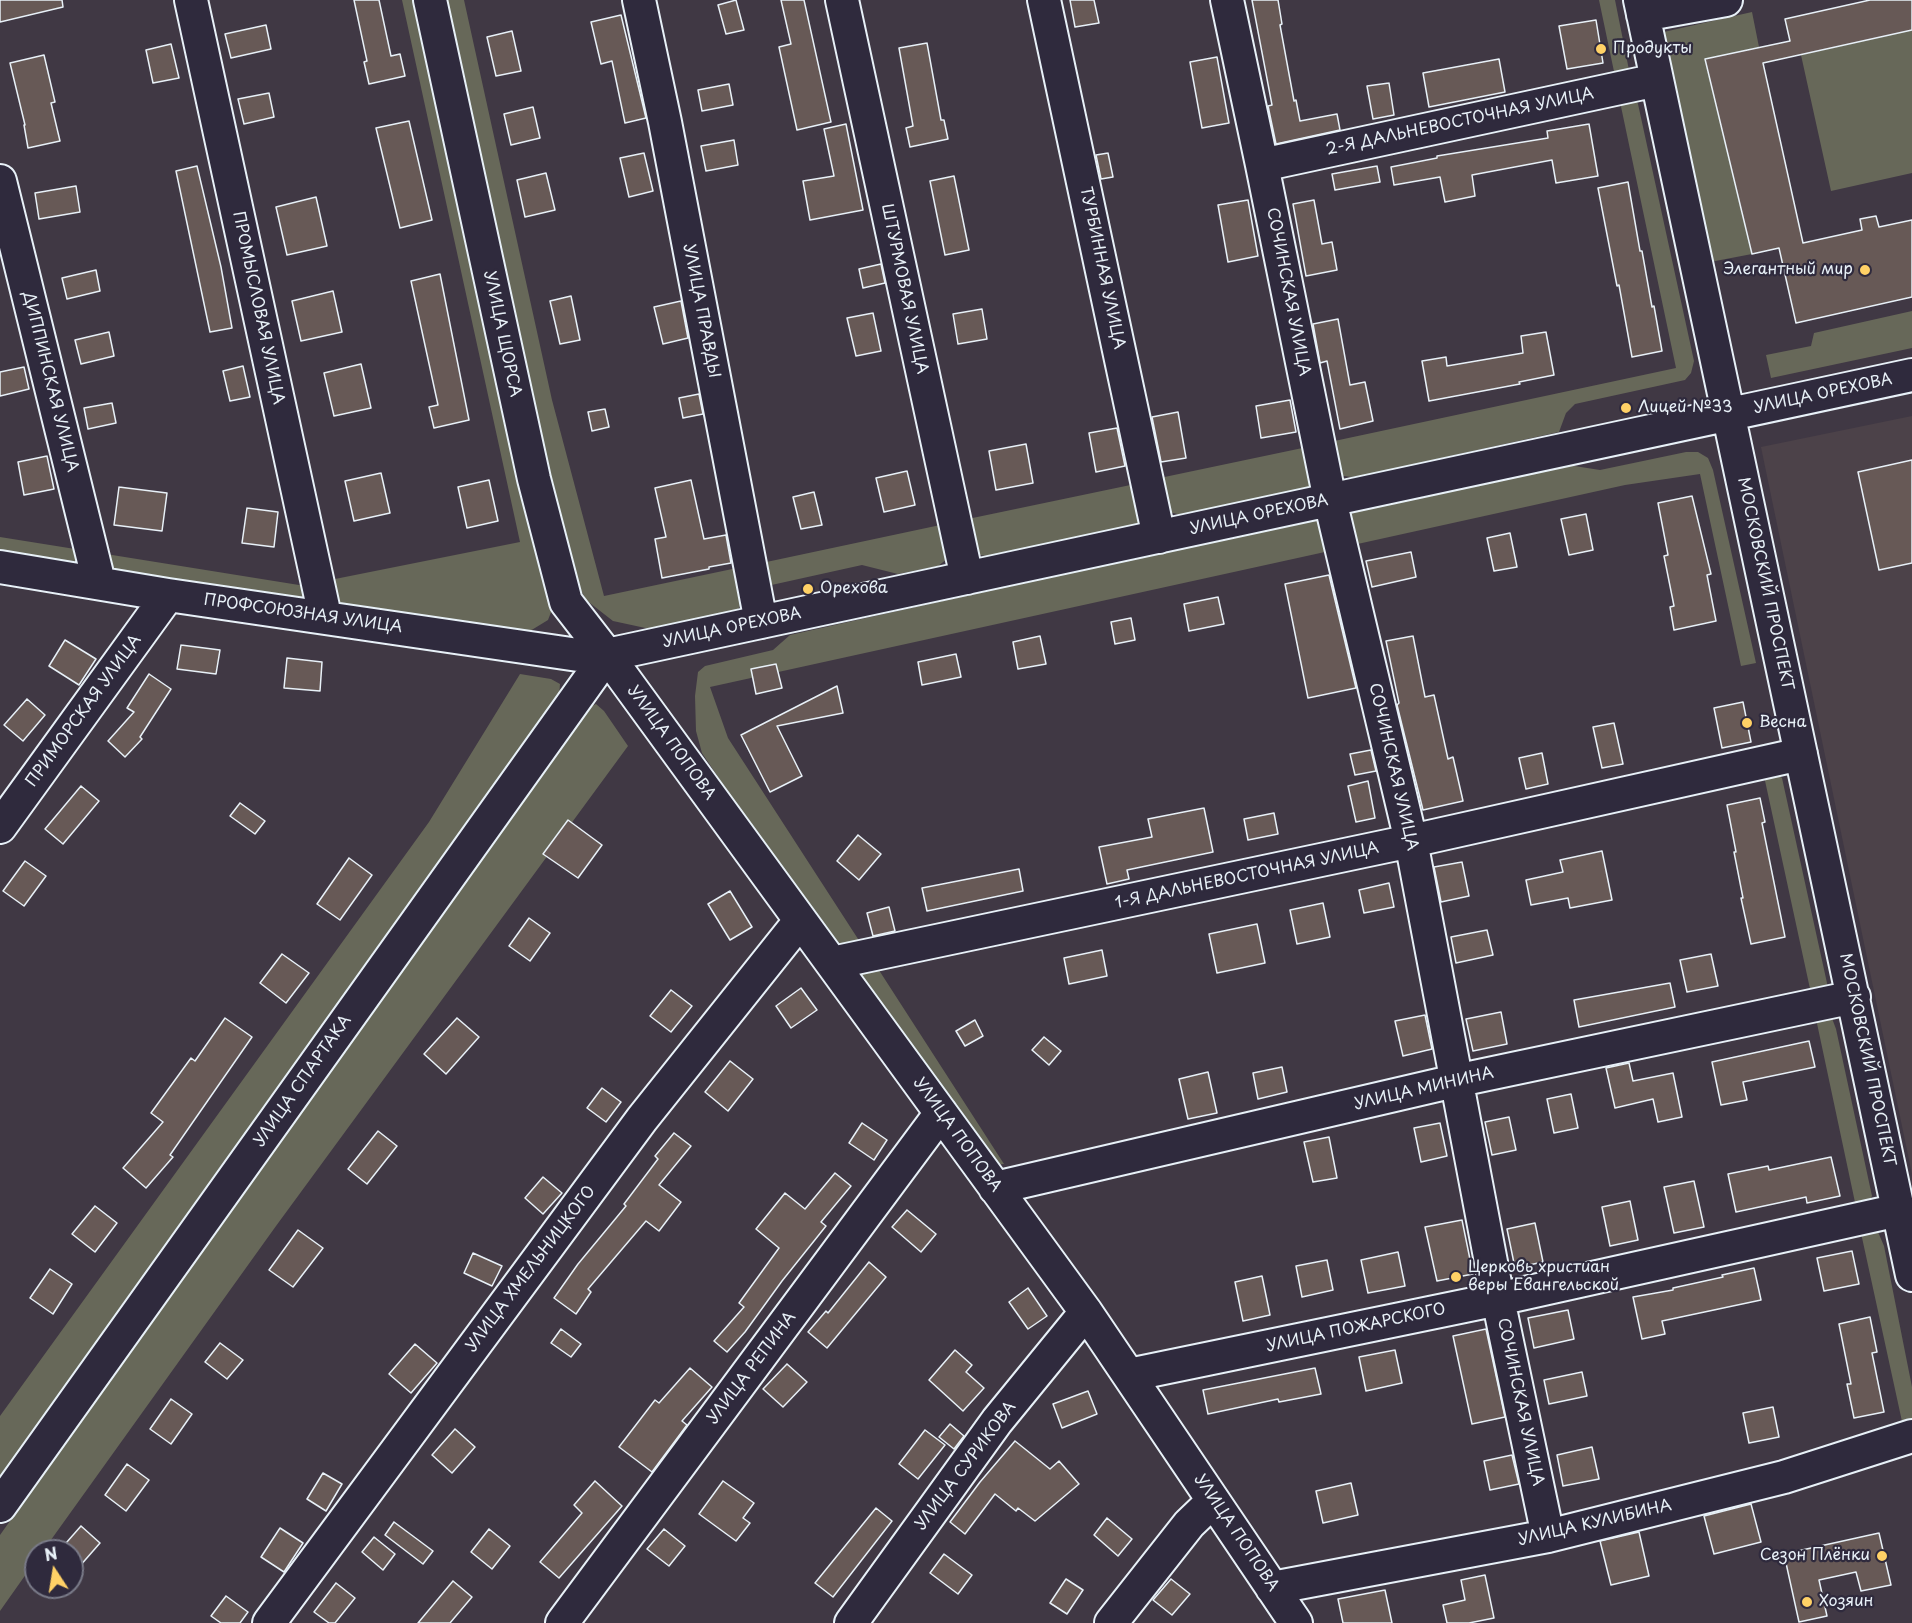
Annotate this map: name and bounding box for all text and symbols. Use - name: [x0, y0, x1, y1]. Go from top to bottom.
- place label: Продукты: [1613, 39, 1692, 59]
- marker: Продукты: [1594, 42, 1608, 56]
- street label: 2-Я ДАЛЬНЕВОСТОЧНАЯ УЛИЦА: [1324, 84, 1596, 160]
- street label: ТУРБИННАЯ УЛИЦА: [1075, 185, 1129, 351]
- street label: ШТУРМОВАЯ УЛИЦА: [877, 202, 931, 376]
- street label: СОЧИНСКАЯ УЛИЦА: [1262, 206, 1314, 378]
- street label: ПРОМЫСЛОВАЯ УЛИЦА: [228, 210, 288, 406]
- street label: УЛИЦА ПРАВДЫ: [679, 242, 723, 380]
- place label: Элегантный мир: [1723, 260, 1853, 280]
- marker: Элегантный мир: [1858, 263, 1872, 277]
- street label: УЛИЦА ЩОРСА: [479, 269, 525, 399]
- street label: ДИППИНСКАЯ УЛИЦА: [18, 290, 82, 474]
- street label: УЛИЦА ОРЕХОВА: [1752, 370, 1894, 418]
- place label: Лицей №33: [1638, 398, 1733, 418]
- marker: Лицей №33: [1619, 401, 1633, 415]
- street label: МОСКОВСКИЙ ПРОСПЕКТ: [1733, 476, 1797, 692]
- street label: УЛИЦА ОРЕХОВА: [1188, 491, 1330, 539]
- place label: Орехова: [820, 579, 888, 599]
- marker: Орехова: [801, 582, 815, 596]
- street label: ПРОФСОЮЗНАЯ УЛИЦА: [203, 591, 403, 637]
- street label: УЛИЦА ОРЕХОВА: [661, 604, 803, 652]
- street label: ПРИМОРСКАЯ УЛИЦА: [22, 631, 146, 791]
- street label: СОЧИНСКАЯ УЛИЦА: [1364, 681, 1422, 853]
- street label: УЛИЦА ПОПОВА: [623, 682, 719, 804]
- place label: Весна: [1759, 713, 1807, 733]
- marker: Весна: [1740, 716, 1754, 730]
- street label: 1-Я ДАЛЬНЕВОСТОЧНАЯ УЛИЦА: [1113, 839, 1381, 913]
- street label: МОСКОВСКИЙ ПРОСПЕКТ: [1835, 952, 1899, 1168]
- street label: УЛИЦА СПАРТАКА: [250, 1011, 356, 1151]
- street label: УЛИЦА МИНИНА: [1352, 1064, 1496, 1114]
- street label: УЛИЦА ПОПОВА: [909, 1074, 1005, 1196]
- street label: УЛИЦА ХМЕЛЬНИЦКОГО: [462, 1182, 600, 1356]
- place label: Церковь христиан веры Евангельской: [1468, 1258, 1619, 1296]
- marker: Церковь христиан веры Евангельской: [1449, 1270, 1463, 1284]
- street label: УЛИЦА ПОЖАРСКОГО: [1265, 1300, 1447, 1356]
- street label: УЛИЦА РЕПИНА: [704, 1308, 800, 1428]
- street label: СОЧИНСКАЯ УЛИЦА: [1493, 1316, 1547, 1488]
- street label: УЛИЦА СУРИКОВА: [912, 1398, 1020, 1534]
- street label: УЛИЦА ПОПОВА: [1190, 1471, 1282, 1595]
- street label: УЛИЦА КУЛИБИНА: [1516, 1496, 1674, 1550]
- north arrow: [24, 1539, 84, 1599]
- text: N: [42, 1540, 59, 1566]
- place label: Сезон Плёнки: [1760, 1546, 1870, 1566]
- marker: Сезон Плёнки: [1875, 1549, 1889, 1563]
- place label: Хозяин: [1819, 1592, 1874, 1612]
- marker: Хозяин: [1800, 1595, 1814, 1609]

